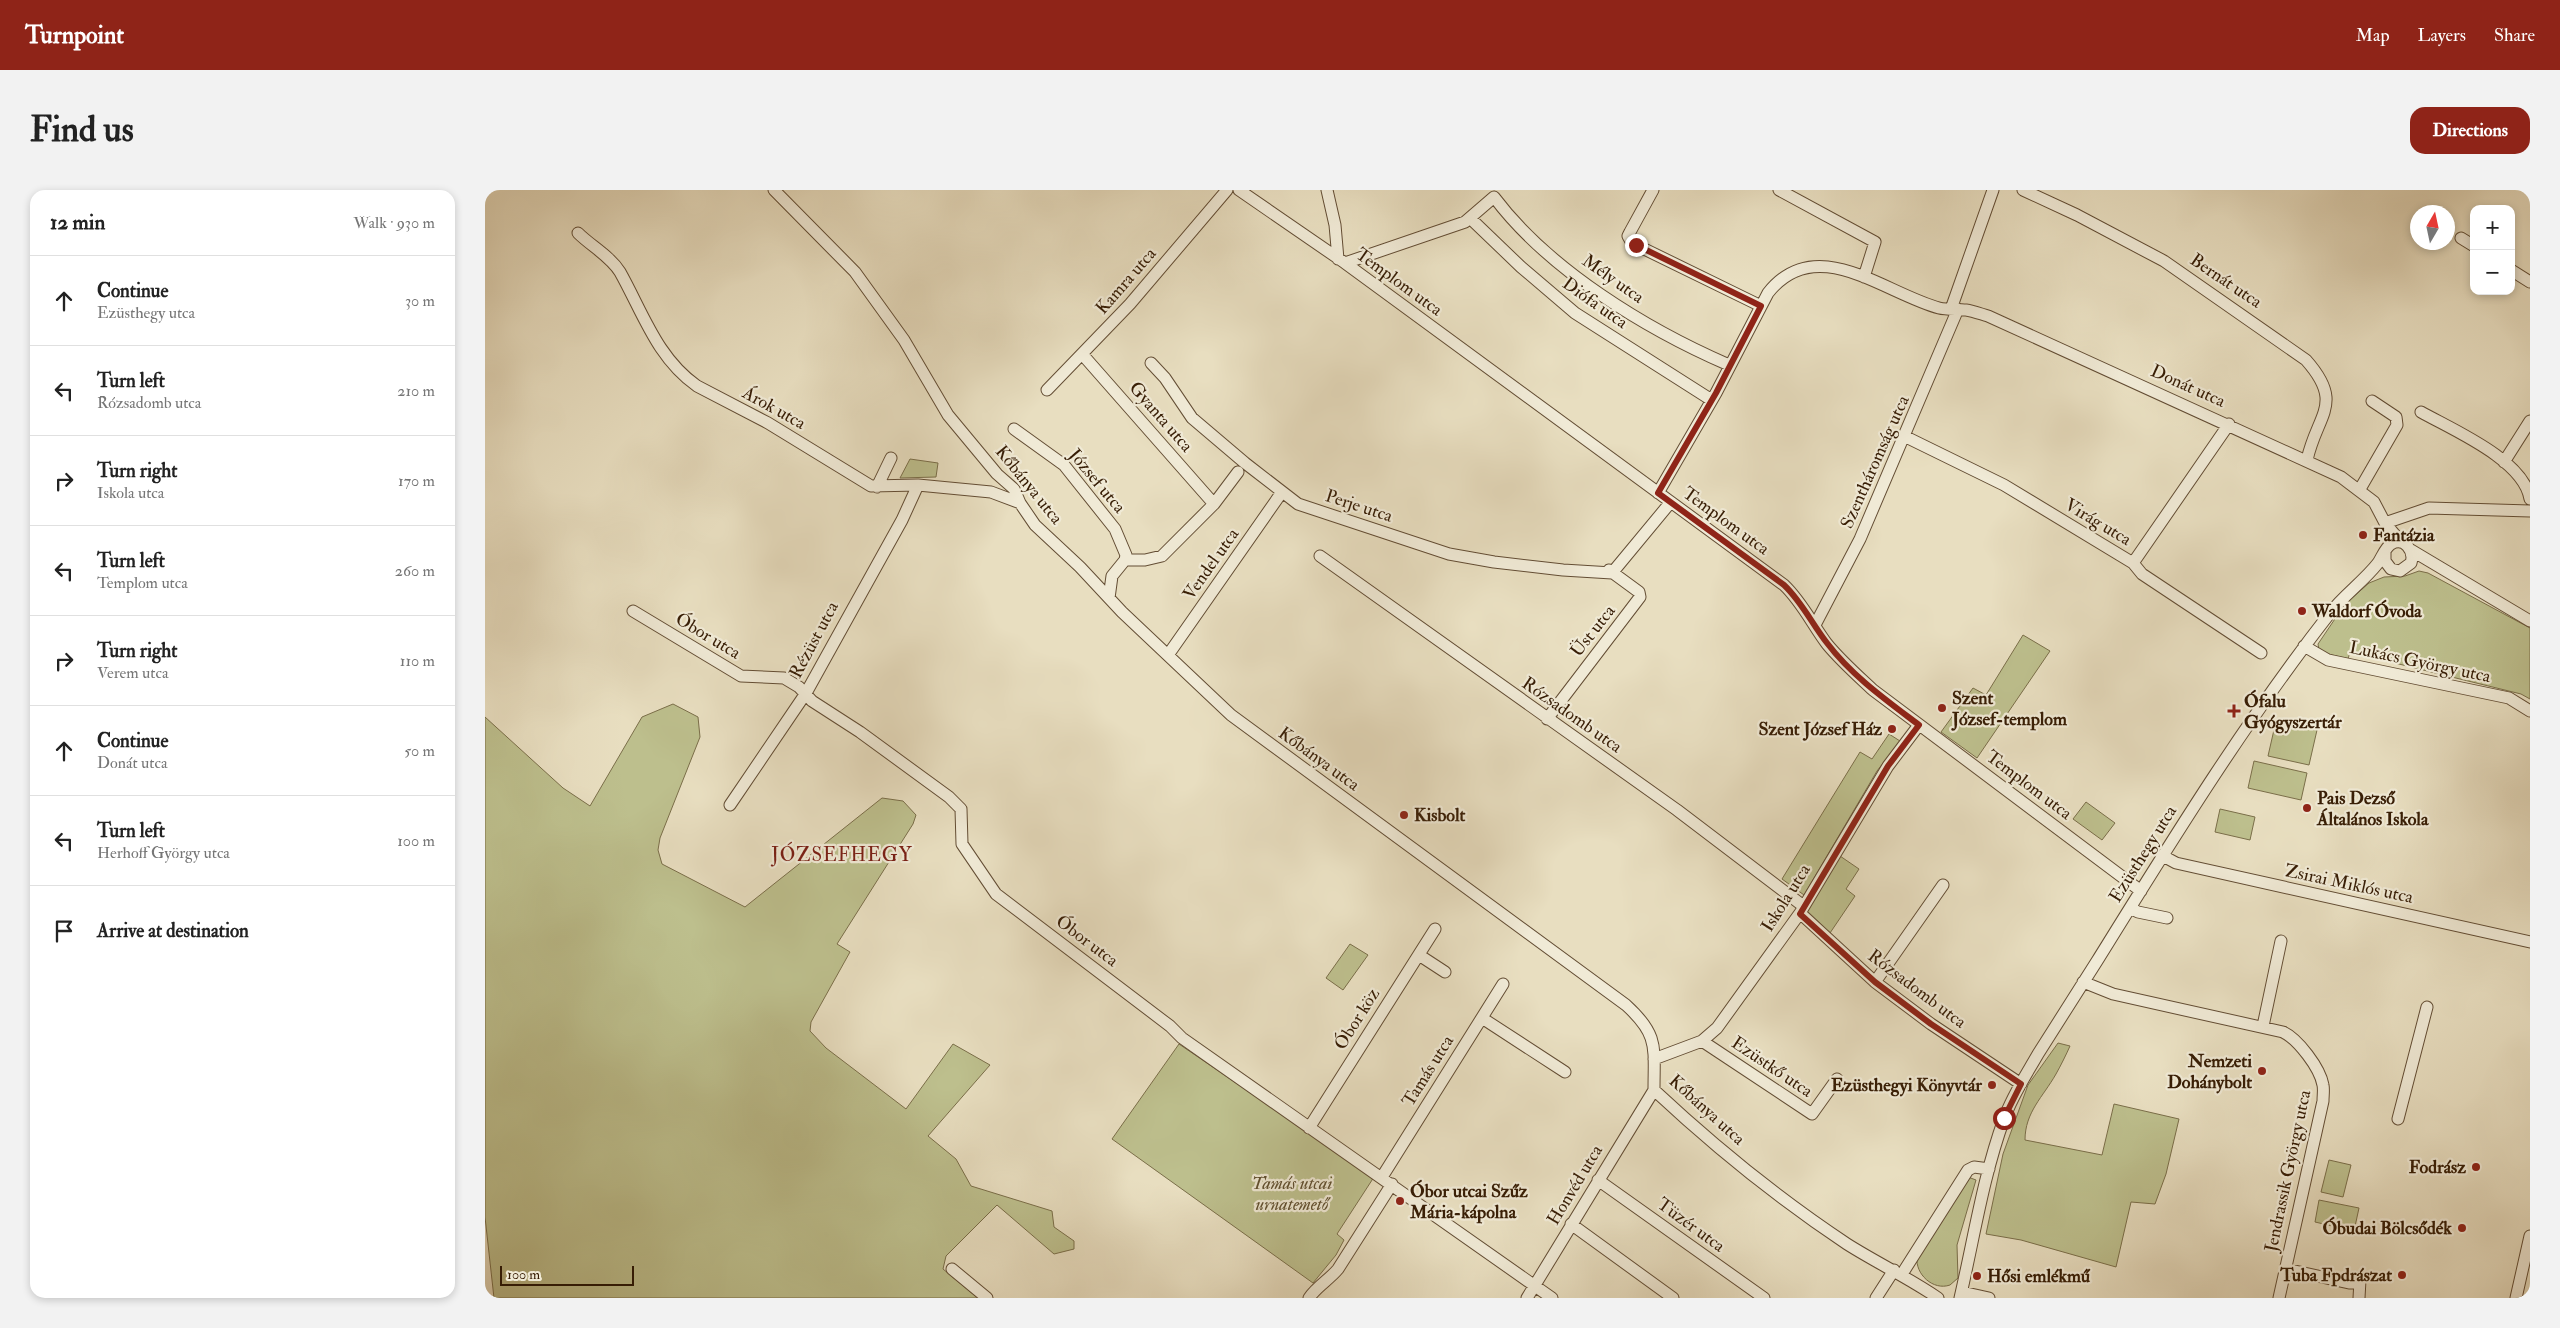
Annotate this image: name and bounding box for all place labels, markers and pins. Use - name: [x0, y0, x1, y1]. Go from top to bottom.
- place label: Fantázia: [2373, 524, 2435, 547]
- marker: Fantázia: [2357, 529, 2369, 541]
- place label: Waldorf Óvoda: [2311, 599, 2422, 623]
- marker: Waldorf Óvoda: [2296, 605, 2308, 617]
- place label: Szent József-templom: [1951, 687, 2068, 731]
- place label: Ófalu Gyógyszertár: [2244, 689, 2342, 734]
- marker: Szent József-templom: [1936, 702, 1948, 714]
- marker: Ófalu Gyógyszertár: [2228, 705, 2240, 717]
- place label: Szent József Ház: [1758, 718, 1882, 741]
- marker: Szent József Ház: [1886, 723, 1898, 735]
- place label: Pais Dezső Általános Iskola: [2316, 787, 2429, 831]
- marker: Pais Dezső Általános Iskola: [2301, 802, 2313, 814]
- place label: Kisbolt: [1414, 804, 1465, 827]
- marker: Kisbolt: [1398, 809, 1410, 821]
- place label: Nemzeti Dohánybolt: [2167, 1050, 2252, 1094]
- marker: Nemzeti Dohánybolt: [2256, 1065, 2268, 1077]
- place label: Ezüsthegyi Könyvtár: [1831, 1074, 1982, 1097]
- marker: Ezüsthegyi Könyvtár: [1986, 1079, 1998, 1091]
- place label: Fodrász: [2409, 1156, 2466, 1179]
- marker: Fodrász: [2470, 1161, 2482, 1173]
- place label: Óbor utcai Szűz Mária-kápolna: [1409, 1179, 1528, 1224]
- marker: Óbor utcai Szűz Mária-kápolna: [1394, 1195, 1406, 1207]
- place label: Óbudai Bölcsődék: [2322, 1216, 2452, 1240]
- marker: Óbudai Bölcsődék: [2456, 1222, 2468, 1234]
- place label: Tuba Fpdrászat: [2279, 1264, 2392, 1287]
- place label: Hősi emlékmű: [1987, 1265, 2091, 1288]
- marker: Tuba Fpdrászat: [2396, 1269, 2408, 1281]
- marker: Hősi emlékmű: [1971, 1270, 1983, 1282]

